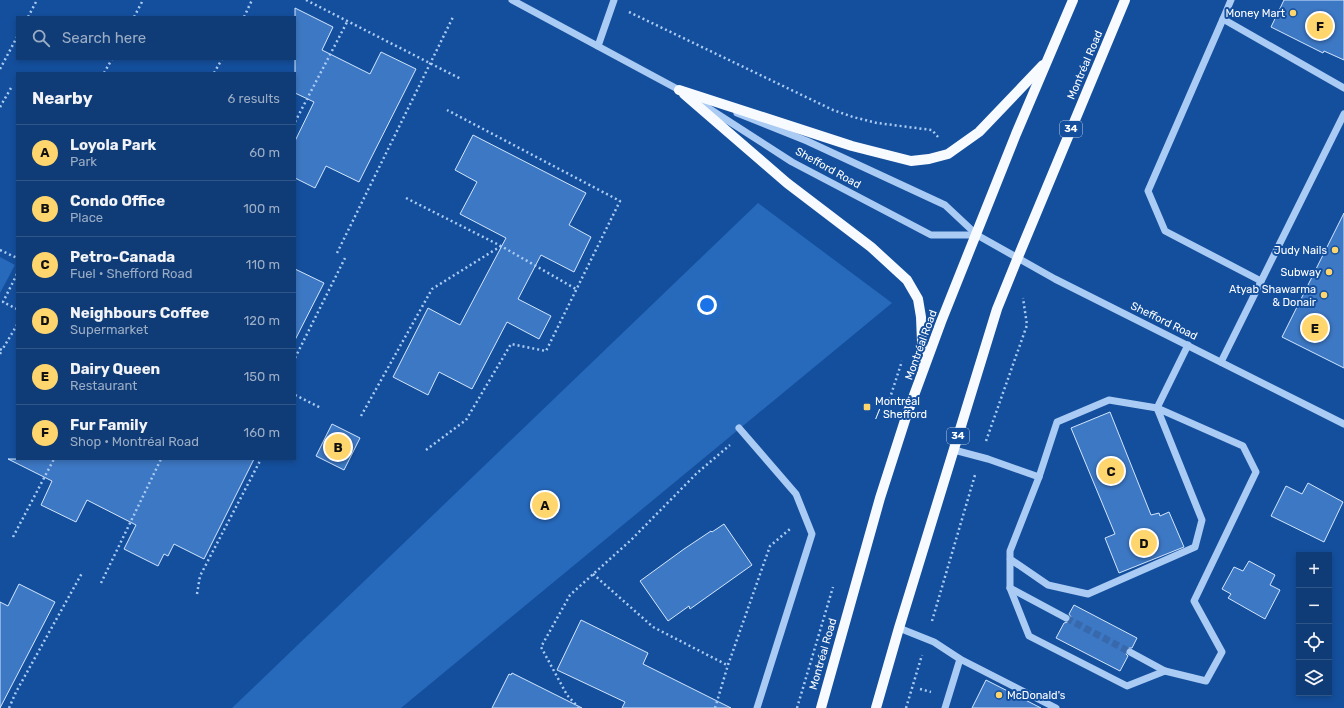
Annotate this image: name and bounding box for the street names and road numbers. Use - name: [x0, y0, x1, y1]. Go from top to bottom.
- street label: Montréal Road: [1065, 29, 1105, 101]
- road number: 34: [1060, 121, 1082, 137]
- street label: Shefford Road: [793, 145, 863, 191]
- street label: Shefford Road: [1128, 299, 1200, 343]
- street label: Montréal Road: [902, 308, 940, 382]
- road number: 34: [947, 428, 969, 444]
- street label: Montréal Road: [807, 617, 839, 691]

